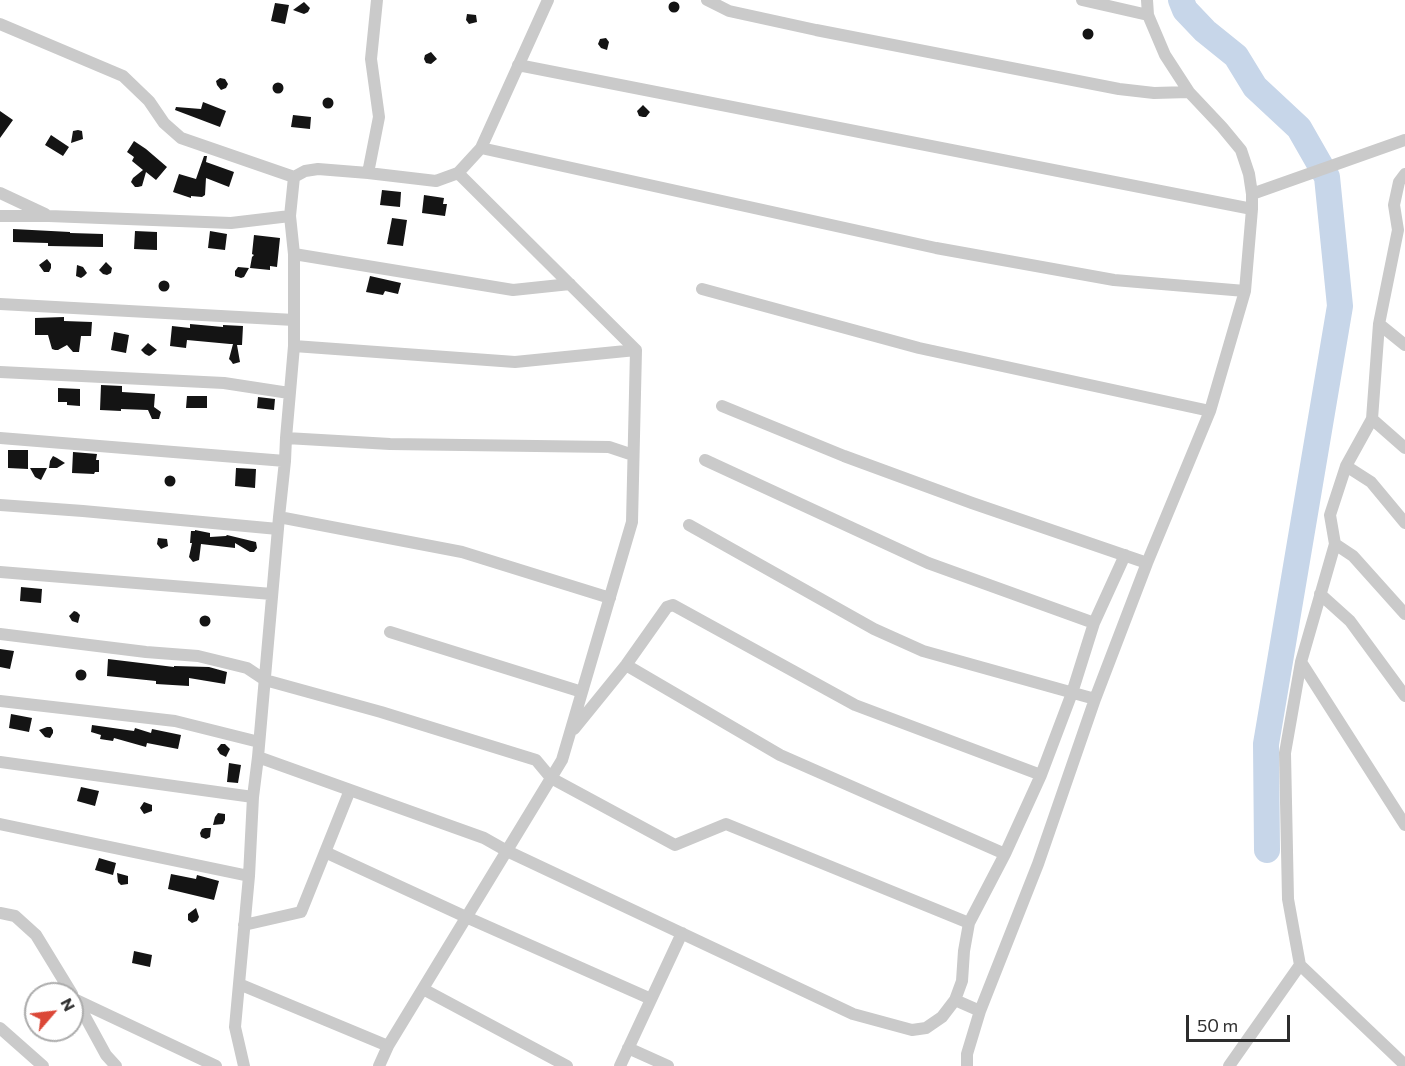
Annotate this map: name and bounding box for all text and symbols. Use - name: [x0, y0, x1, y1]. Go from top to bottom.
- north arrow: [24, 982, 84, 1042]
- text: N: [57, 994, 80, 1014]
- scale bar: [1189, 1003, 1292, 1041]
- text: 50 m: [1197, 1014, 1238, 1036]

